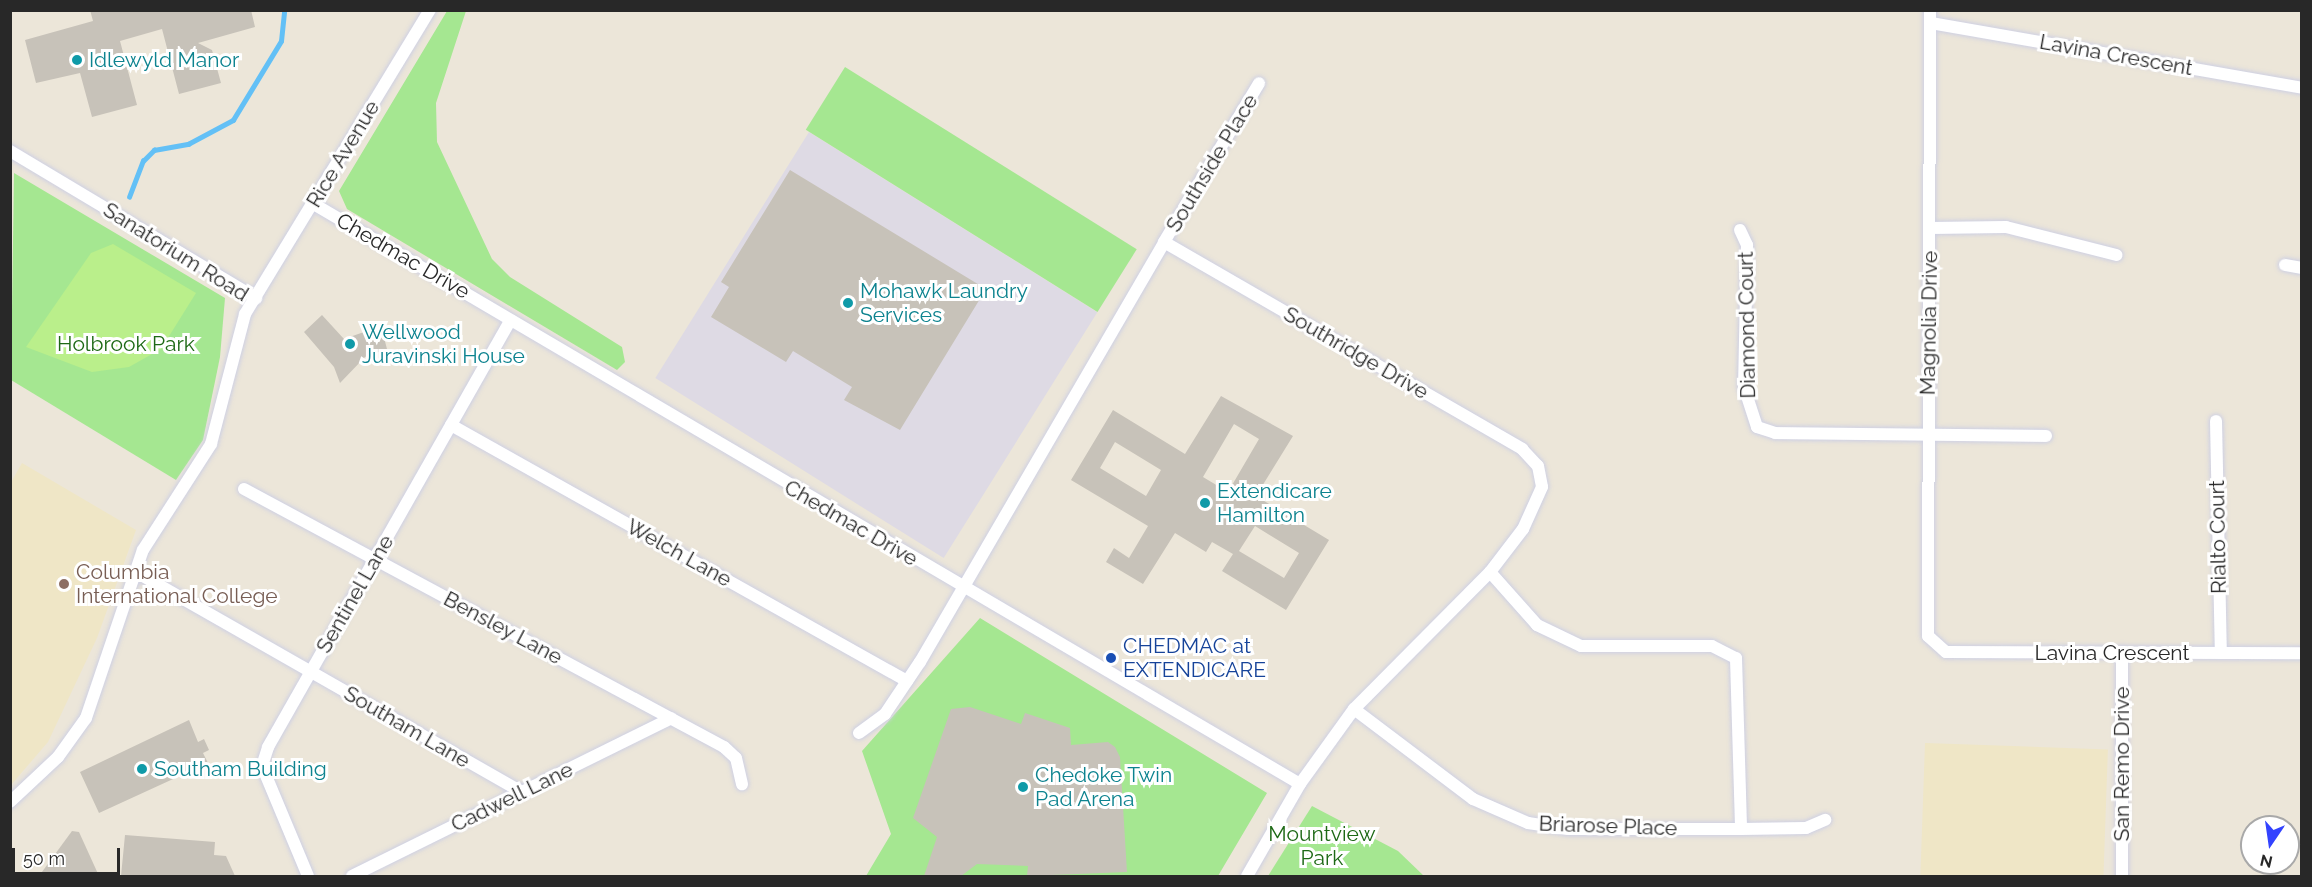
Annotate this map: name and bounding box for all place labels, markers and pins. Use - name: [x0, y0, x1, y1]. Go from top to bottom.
- place label: Idlewyld Manor: [89, 47, 239, 73]
- marker: Idlewyld Manor: [70, 53, 84, 67]
- place label: Mohawk Laundry Services: [860, 278, 1028, 328]
- marker: Mohawk Laundry Services: [841, 296, 855, 310]
- place label: Wellwood Juravinski House: [362, 319, 525, 369]
- marker: Wellwood Juravinski House: [343, 337, 357, 351]
- place label: Extendicare Hamilton: [1217, 478, 1332, 528]
- marker: Extendicare Hamilton: [1198, 496, 1212, 510]
- place label: Columbia International College: [76, 559, 278, 609]
- marker: Columbia International College: [57, 577, 71, 591]
- place label: CHEDMAC at EXTENDICARE: [1123, 633, 1266, 683]
- marker: CHEDMAC at EXTENDICARE: [1104, 651, 1118, 665]
- place label: Southam Building: [154, 756, 327, 782]
- marker: Southam Building: [135, 762, 149, 776]
- place label: Chedoke Twin Pad Arena: [1035, 762, 1173, 812]
- marker: Chedoke Twin Pad Arena: [1016, 780, 1030, 794]

